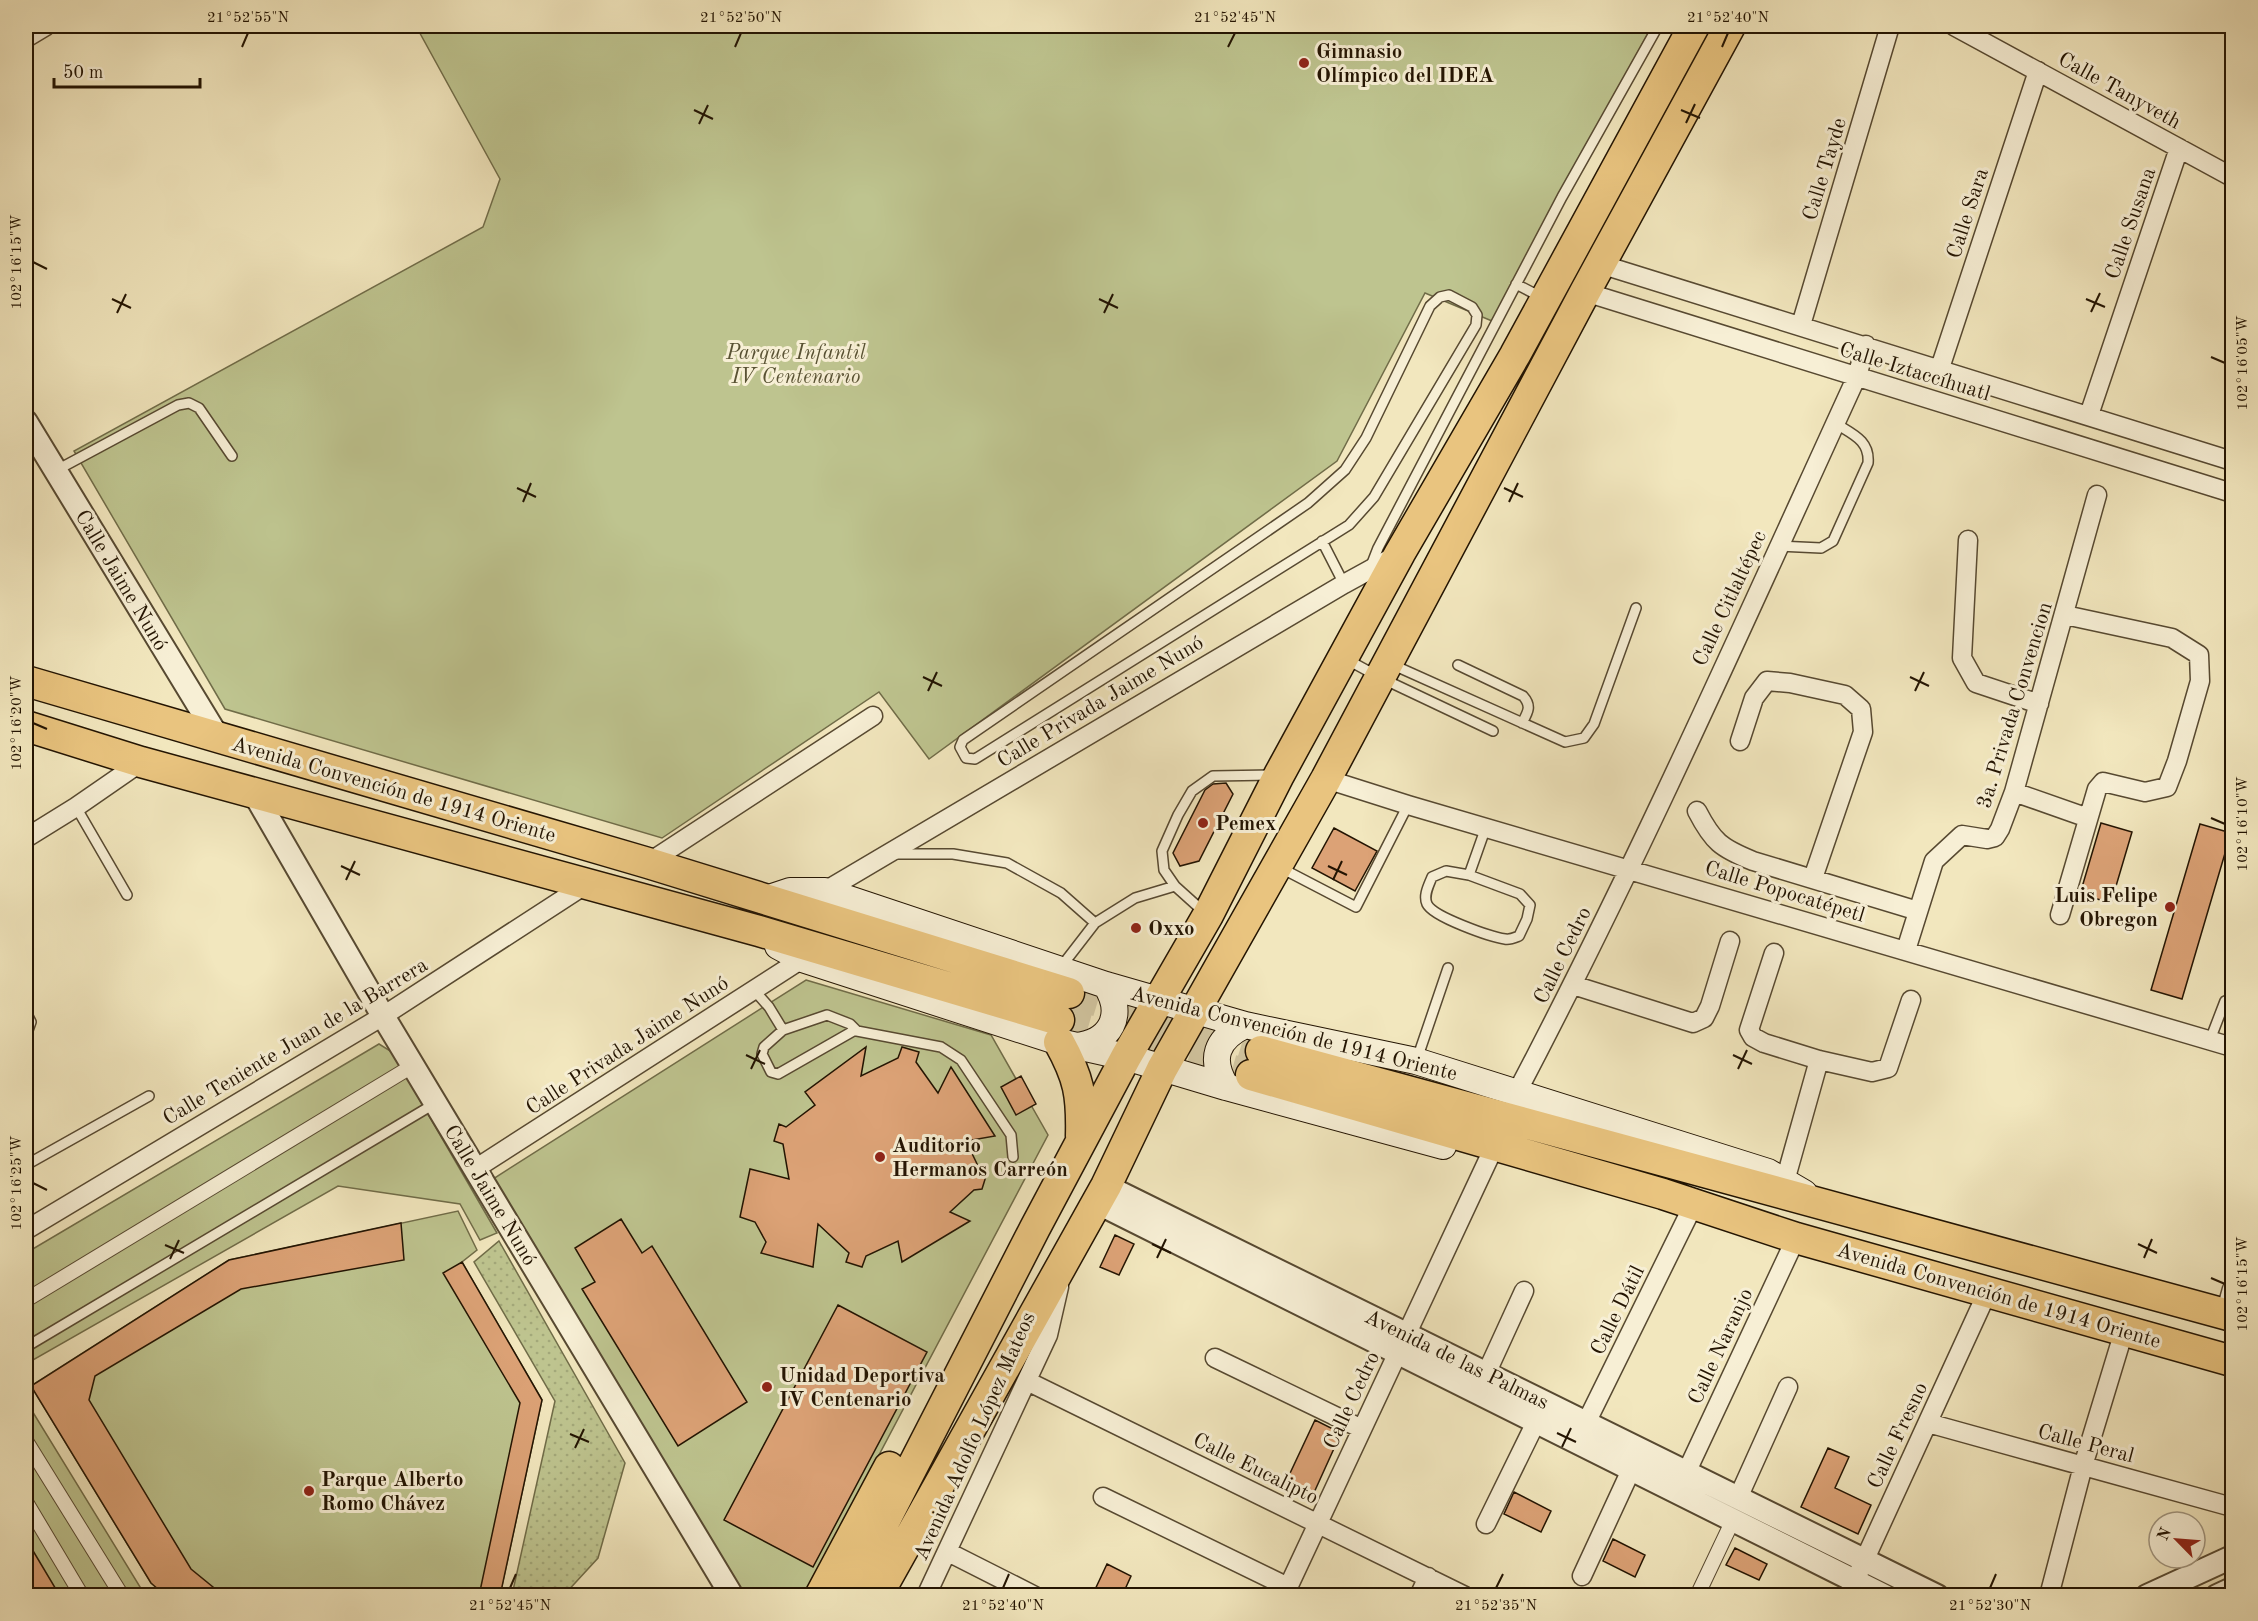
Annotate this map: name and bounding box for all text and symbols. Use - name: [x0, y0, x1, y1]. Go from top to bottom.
- text: 21°52'55"N: [207, 11, 289, 26]
- text: 21°52'50"N: [700, 11, 782, 26]
- text: 21°52'45"N: [1194, 11, 1276, 26]
- text: 21°52'40"N: [1687, 11, 1769, 26]
- place label: Gimnasio Olímpico del IDEA: [1316, 42, 1494, 87]
- street label: Calle Tanyveth: [2054, 49, 2184, 134]
- scale bar: [54, 51, 200, 89]
- marker: Gimnasio Olímpico del IDEA: [1297, 56, 1311, 70]
- text: 50 m: [63, 64, 103, 82]
- street label: Calle Tayde: [1800, 116, 1851, 223]
- street label: Calle Susana: [2102, 165, 2160, 282]
- street label: Calle Sara: [1944, 166, 1993, 261]
- text: 102°16'15"W: [10, 214, 25, 310]
- text: 102°16'05"W: [2236, 315, 2251, 411]
- street label: Calle Iztaccíhuatl: [1837, 340, 1993, 405]
- park label: Parque Infantil IV Centenario: [725, 343, 866, 388]
- street label: Calle Jaime Nunó: [70, 507, 171, 655]
- street label: Calle Citlaltépec: [1690, 528, 1771, 670]
- street label: 3a. Privada Convencion: [1974, 600, 2057, 811]
- street label: Calle Privada Jaime Nunó: [994, 632, 1208, 772]
- text: 102°16'20"W: [10, 675, 25, 771]
- street label: Avenida Convención de 1914 Oriente: [229, 734, 558, 847]
- text: 102°16'10"W: [2236, 776, 2251, 872]
- place label: Pemex: [1215, 814, 1276, 835]
- marker: Pemex: [1196, 816, 1210, 830]
- street label: Calle Popocatépetl: [1702, 858, 1867, 927]
- place label: Luis Felipe Obregon: [2054, 886, 2158, 931]
- marker: Luis Felipe Obregon: [2163, 900, 2177, 914]
- street label: Calle Cedro: [1531, 904, 1596, 1007]
- place label: Oxxo: [1148, 919, 1195, 940]
- marker: Oxxo: [1129, 921, 1143, 935]
- street label: Calle Teniente Juan de la Barrera: [160, 955, 432, 1130]
- street label: Calle Privada Jaime Nunó: [523, 973, 733, 1120]
- street label: Avenida Convención de 1914 Oriente: [1128, 984, 1459, 1085]
- street label: Calle Jaime Nunó: [439, 1122, 540, 1270]
- text: 102°16'25"W: [10, 1135, 25, 1231]
- place label: Auditorio Hermanos Carreón: [892, 1136, 1068, 1181]
- marker: Auditorio Hermanos Carreón: [873, 1150, 887, 1164]
- text: 102°16'15"W: [2236, 1236, 2251, 1332]
- street label: Avenida Convención de 1914 Oriente: [1834, 1240, 2163, 1353]
- street label: Calle Dátil: [1588, 1262, 1649, 1359]
- street label: Calle Naranjo: [1685, 1285, 1757, 1408]
- street label: Avenida de las Palmas: [1361, 1307, 1552, 1414]
- street label: Avenida Adolfo López Mateos: [911, 1309, 1040, 1564]
- street label: Calle Cedro: [1321, 1349, 1384, 1453]
- place label: Unidad Deportiva IV Centenario: [779, 1366, 945, 1411]
- street label: Calle Fresno: [1865, 1379, 1932, 1492]
- marker: Unidad Deportiva IV Centenario: [760, 1380, 774, 1394]
- street label: Calle Peral: [2035, 1422, 2136, 1467]
- street label: Calle Eucalipto: [1189, 1430, 1321, 1509]
- place label: Parque Alberto Romo Chávez: [321, 1470, 464, 1515]
- marker: Parque Alberto Romo Chávez: [302, 1484, 316, 1498]
- north arrow: [2147, 1510, 2207, 1570]
- text: N: [2155, 1525, 2175, 1543]
- text: 21°52'45"N: [469, 1599, 551, 1614]
- text: 21°52'40"N: [962, 1599, 1044, 1614]
- text: 21°52'35"N: [1455, 1599, 1537, 1614]
- text: 21°52'30"N: [1949, 1599, 2031, 1614]

